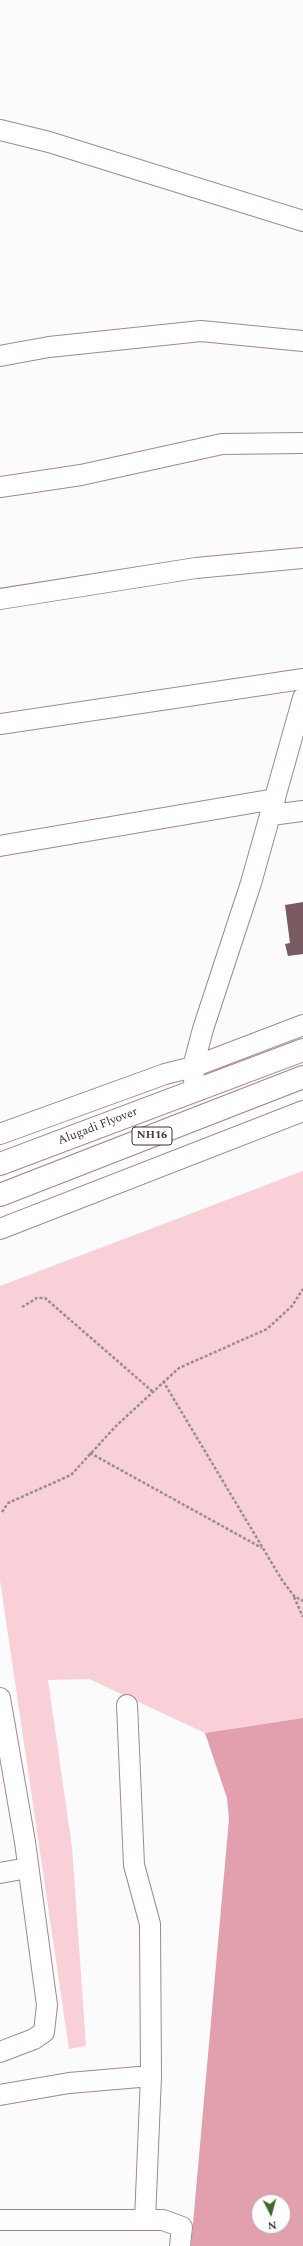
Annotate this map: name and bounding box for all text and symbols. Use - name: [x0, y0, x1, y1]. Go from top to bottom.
- street label: Alugadi Flyover: [56, 1105, 140, 1149]
- road number: NH16: [132, 1127, 172, 1145]
- north arrow: [251, 2194, 291, 2234]
- text: N: [267, 2217, 278, 2234]

